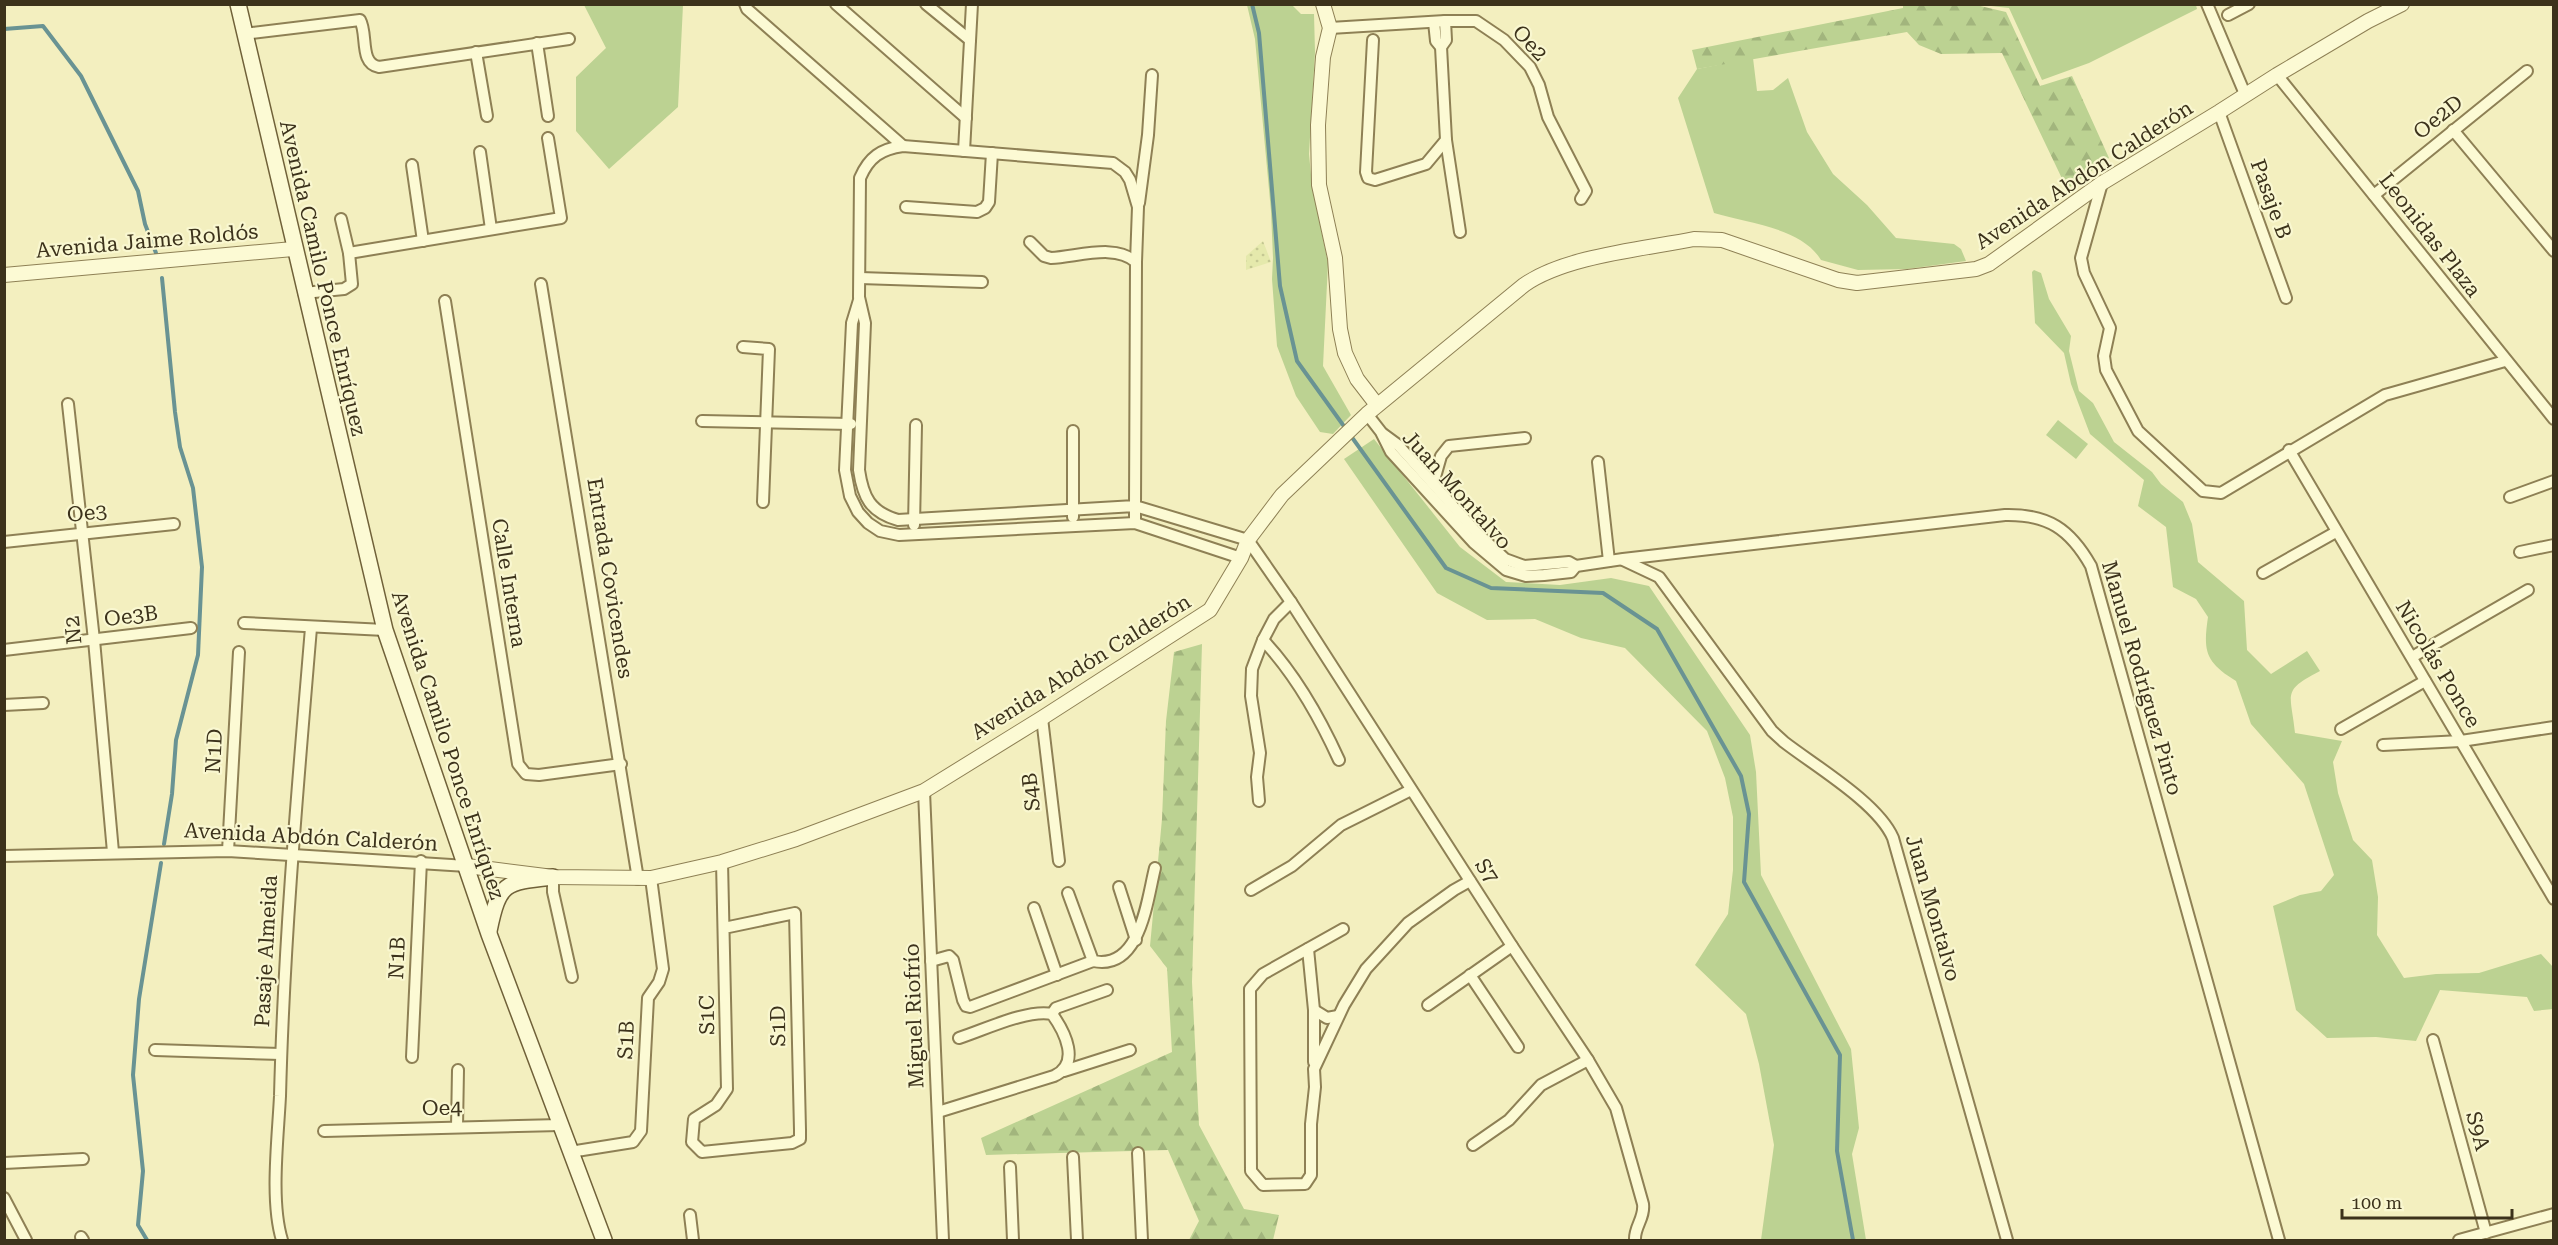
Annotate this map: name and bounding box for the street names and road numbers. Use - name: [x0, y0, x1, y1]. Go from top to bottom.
- street label: Oe2: [1508, 20, 1552, 66]
- street label: Oe2D: [2409, 90, 2467, 144]
- street label: Avenida Abdón Calderón: [1971, 95, 2198, 254]
- street label: Avenida Camilo Ponce Enríquez: [275, 118, 371, 438]
- street label: Pasaje B: [2246, 156, 2296, 242]
- street label: Leonidas Plaza: [2374, 168, 2486, 302]
- street label: Avenida Jaime Roldós: [35, 219, 259, 263]
- street label: Juan Montalvo: [1397, 426, 1517, 554]
- street label: Entrada Covicendes: [582, 476, 638, 680]
- street label: Oe3: [66, 499, 108, 527]
- street label: Calle Interna: [487, 517, 531, 650]
- street label: Manuel Rodríguez Pinto: [2097, 558, 2187, 798]
- street label: Avenida Camilo Ponce Enríquez: [387, 588, 509, 902]
- street label: Avenida Abdón Calderón: [967, 589, 1196, 745]
- street label: Nicolás Ponce: [2391, 596, 2485, 732]
- street label: Oe3B: [103, 601, 159, 631]
- street label: N2: [60, 615, 86, 645]
- street label: N1D: [201, 728, 227, 774]
- street label: S4B: [1017, 771, 1045, 813]
- street label: Avenida Abdón Calderón: [183, 818, 439, 856]
- street label: Juan Montalvo: [1901, 832, 1965, 984]
- street label: S7: [1470, 854, 1504, 888]
- street label: Pasaje Almeida: [250, 874, 282, 1028]
- street label: N1B: [384, 936, 410, 980]
- street label: Miguel Riofrío: [899, 943, 929, 1089]
- street label: S1C: [695, 995, 719, 1035]
- street label: S1D: [766, 1005, 790, 1047]
- street label: S1B: [613, 1020, 639, 1060]
- street label: Oe4: [422, 1096, 462, 1120]
- street label: S9A: [2461, 1109, 2495, 1153]

